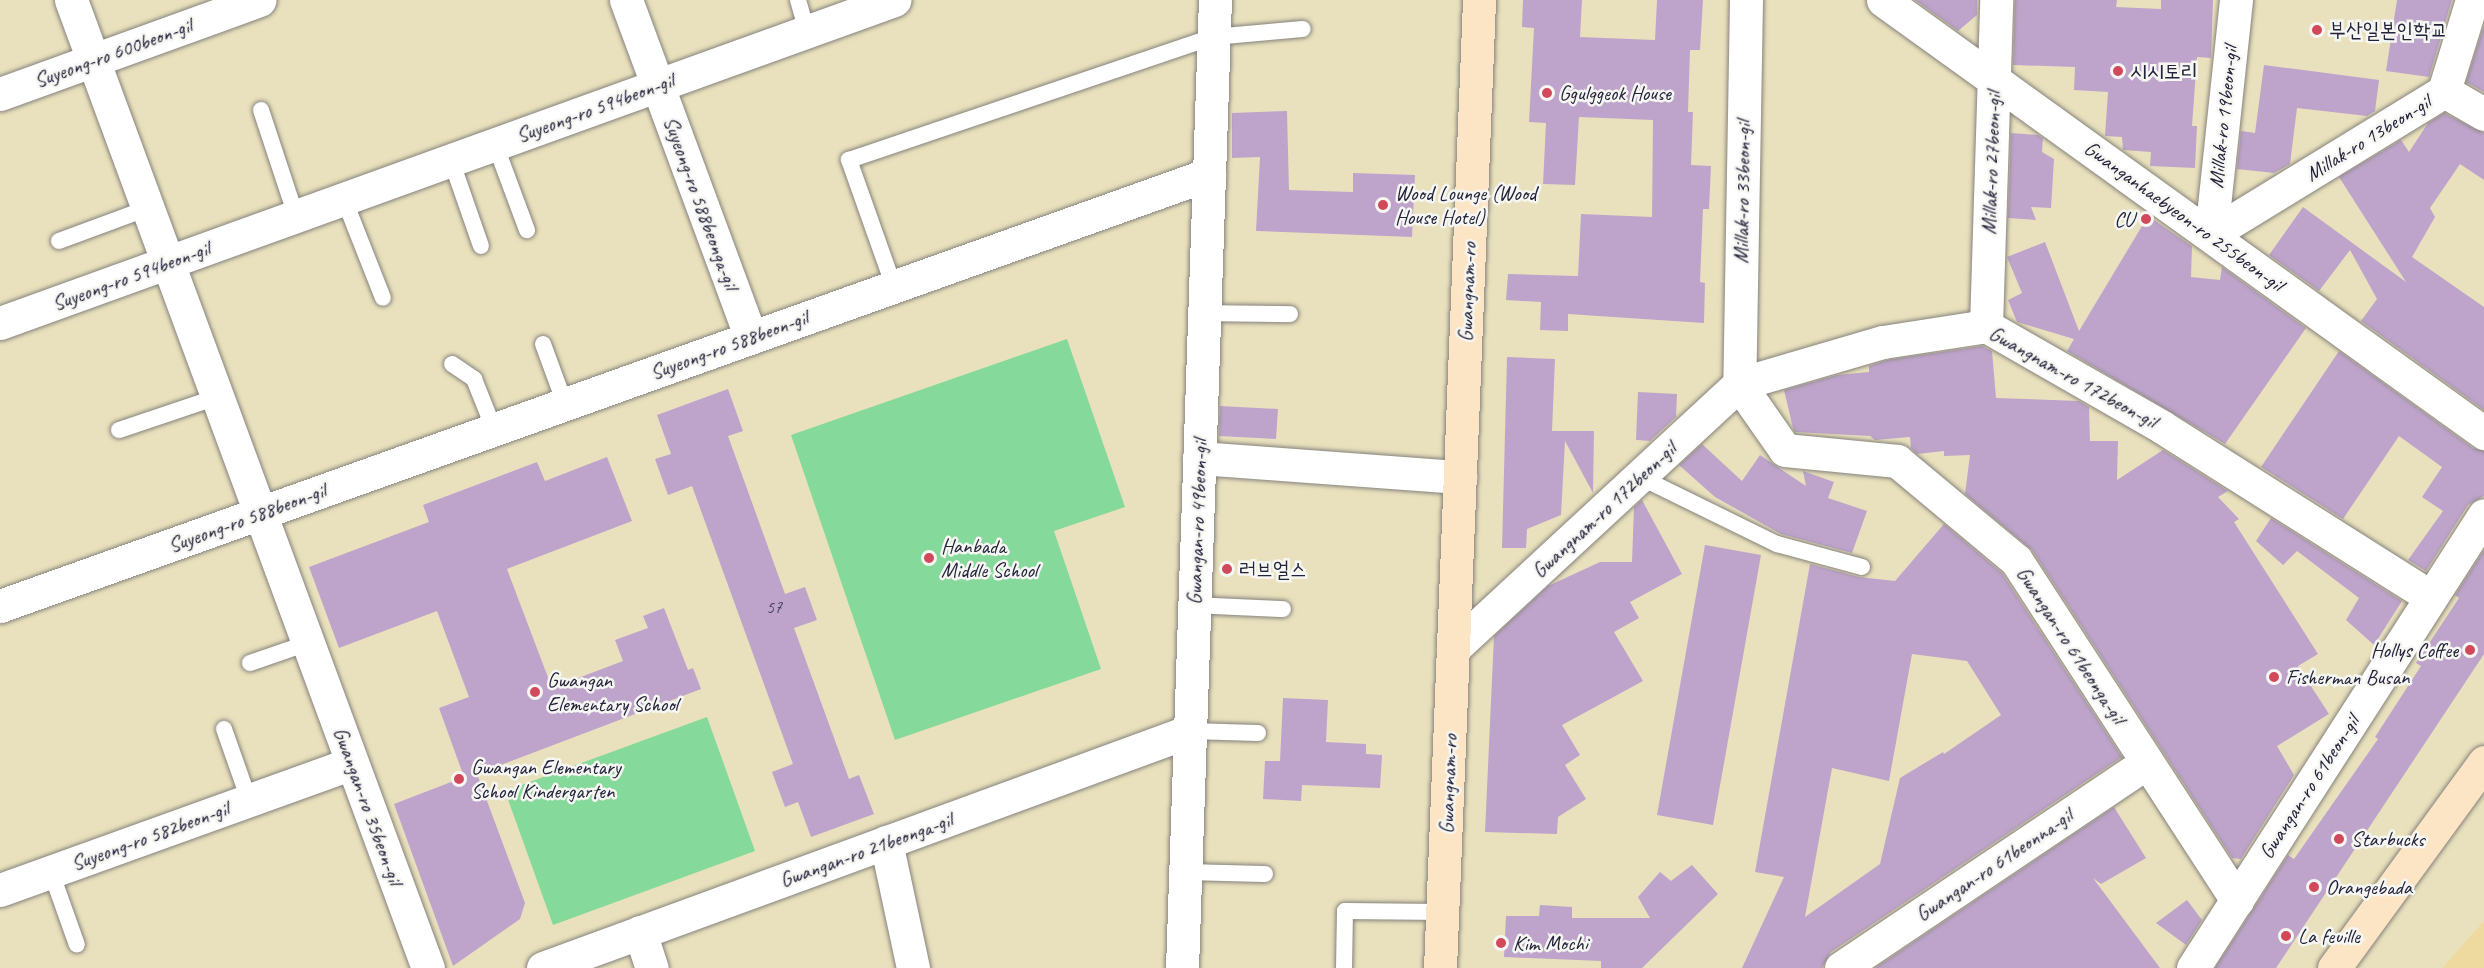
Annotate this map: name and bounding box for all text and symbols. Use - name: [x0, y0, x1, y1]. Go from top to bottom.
- street label: Suyeong-ro 600beon-gil: [31, 13, 195, 93]
- place label: 부산일본인학교: [2329, 17, 2447, 43]
- marker: 부산일본인학교: [2310, 23, 2324, 37]
- street label: Millak-ro 19beon-gil: [2203, 45, 2243, 189]
- place label: 시시토리: [2130, 58, 2198, 84]
- marker: 시시토리: [2111, 64, 2125, 78]
- street label: Suyeong-ro 594beon-gil: [513, 68, 677, 148]
- place label: Ggulggeok House: [1559, 80, 1671, 106]
- marker: Ggulggeok House: [1540, 86, 1554, 100]
- street label: Millak-ro 13beon-gil: [2301, 89, 2435, 187]
- street label: Millak-ro 27beon-gil: [1976, 91, 2006, 235]
- street label: Suyeong-ro 588beonga-gil: [658, 113, 744, 293]
- street label: Millak-ro 33beon-gil: [1728, 120, 1756, 264]
- street label: Gwanganhaebyeon-ro 255beon-gil: [2079, 135, 2289, 297]
- place label: Wood Lounge (Wood House Hotel): [1395, 180, 1536, 230]
- marker: Wood Lounge (Wood House Hotel): [1376, 198, 1390, 212]
- place label: CU: [2114, 206, 2134, 232]
- marker: CU: [2139, 212, 2153, 226]
- street label: Suyeong-ro 594beon-gil: [49, 236, 213, 316]
- street label: Gwangnam-ro: [1453, 242, 1481, 342]
- street label: Suyeong-ro 588beon-gil: [647, 305, 811, 385]
- street label: Gwangnam-ro 172beon-gil: [1985, 320, 2161, 434]
- street label: Gwangnam-ro 172beon-gil: [1527, 437, 1681, 583]
- street label: Gwangan-ro 49beon-gil: [1182, 439, 1212, 605]
- street label: Suyeong-ro 588beon-gil: [165, 478, 329, 558]
- place label: Hanbada Middle School: [941, 533, 1037, 583]
- marker: Hanbada Middle School: [922, 551, 936, 565]
- place label: 러브얼스: [1239, 556, 1307, 582]
- marker: 러브얼스: [1220, 562, 1234, 576]
- street label: Gwangan-ro 61beonga-gil: [2011, 562, 2131, 728]
- house number: 57: [766, 596, 782, 618]
- place label: Hollys Coffee: [2371, 637, 2458, 663]
- marker: Hollys Coffee: [2463, 643, 2477, 657]
- place label: Fisherman Busan: [2286, 664, 2409, 690]
- place label: Gwangan Elementary School: [547, 667, 678, 717]
- marker: Fisherman Busan: [2267, 670, 2281, 684]
- marker: Gwangan Elementary School: [528, 685, 542, 699]
- street label: Gwangan-ro 61beon-gil: [2253, 711, 2365, 863]
- street label: Gwangan-ro 35beon-gil: [328, 724, 408, 888]
- street label: Gwangnam-ro: [1434, 734, 1462, 834]
- place label: Gwangan Elementary School Kindergarten: [471, 754, 622, 804]
- marker: Gwangan Elementary School Kindergarten: [452, 772, 466, 786]
- street label: Suyeong-ro 582beon-gil: [68, 796, 232, 876]
- street label: Gwangan-ro 61beonna-gil: [1911, 803, 2077, 927]
- street label: Gwangan-ro 21beonga-gil: [776, 807, 956, 893]
- place label: Starbucks: [2351, 826, 2424, 852]
- marker: Starbucks: [2332, 832, 2346, 846]
- place label: Orangebada: [2326, 874, 2412, 900]
- marker: Orangebada: [2307, 880, 2321, 894]
- place label: La feuille: [2298, 923, 2360, 949]
- marker: La feuille: [2279, 929, 2293, 943]
- place label: Kim Mochi: [1513, 930, 1588, 956]
- marker: Kim Mochi: [1494, 936, 1508, 950]

